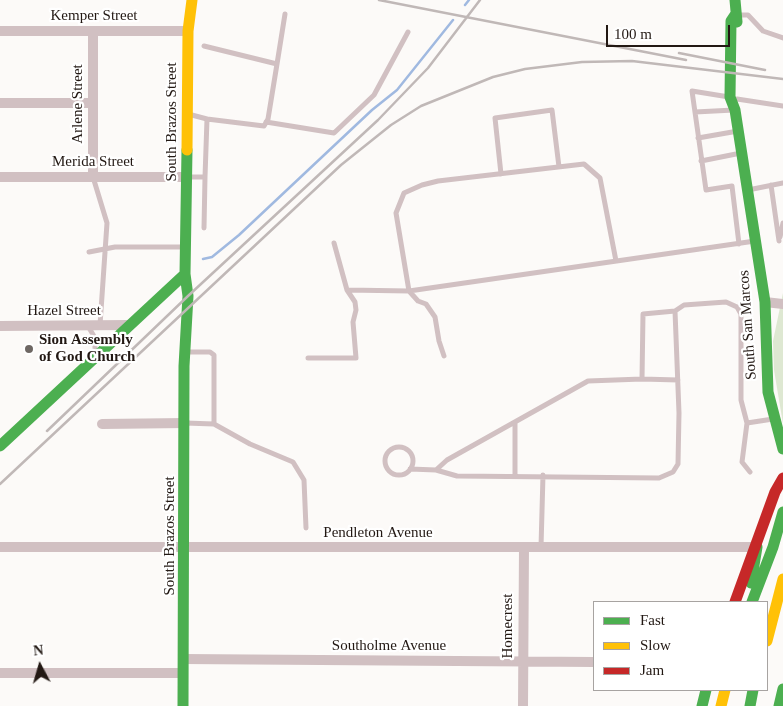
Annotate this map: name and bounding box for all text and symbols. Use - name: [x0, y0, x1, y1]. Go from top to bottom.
- street label: Kemper Street: [50, 7, 138, 25]
- scale bar: [608, 15, 732, 47]
- text: 100 m: [614, 26, 652, 42]
- street label: South Brazos Street: [163, 62, 181, 182]
- street label: Arlene Street: [69, 64, 87, 144]
- street label: Merida Street: [52, 153, 134, 171]
- street label: South San Marcos: [735, 270, 761, 380]
- street label: Hazel Street: [27, 302, 101, 320]
- place label: Sion Assembly of God Church: [39, 331, 135, 366]
- marker: Sion Assembly of God Church: [23, 343, 35, 355]
- street label: South Brazos Street: [161, 476, 179, 596]
- street label: Pendleton Avenue: [323, 524, 433, 542]
- street label: Homecrest: [499, 594, 517, 658]
- legend: [593, 601, 768, 691]
- text: Fast: [640, 612, 665, 628]
- street label: Southolme Avenue: [332, 637, 446, 655]
- text: Slow: [640, 637, 671, 653]
- north arrow: [15, 641, 65, 691]
- text: N: [33, 643, 44, 659]
- text: Jam: [640, 662, 664, 678]

